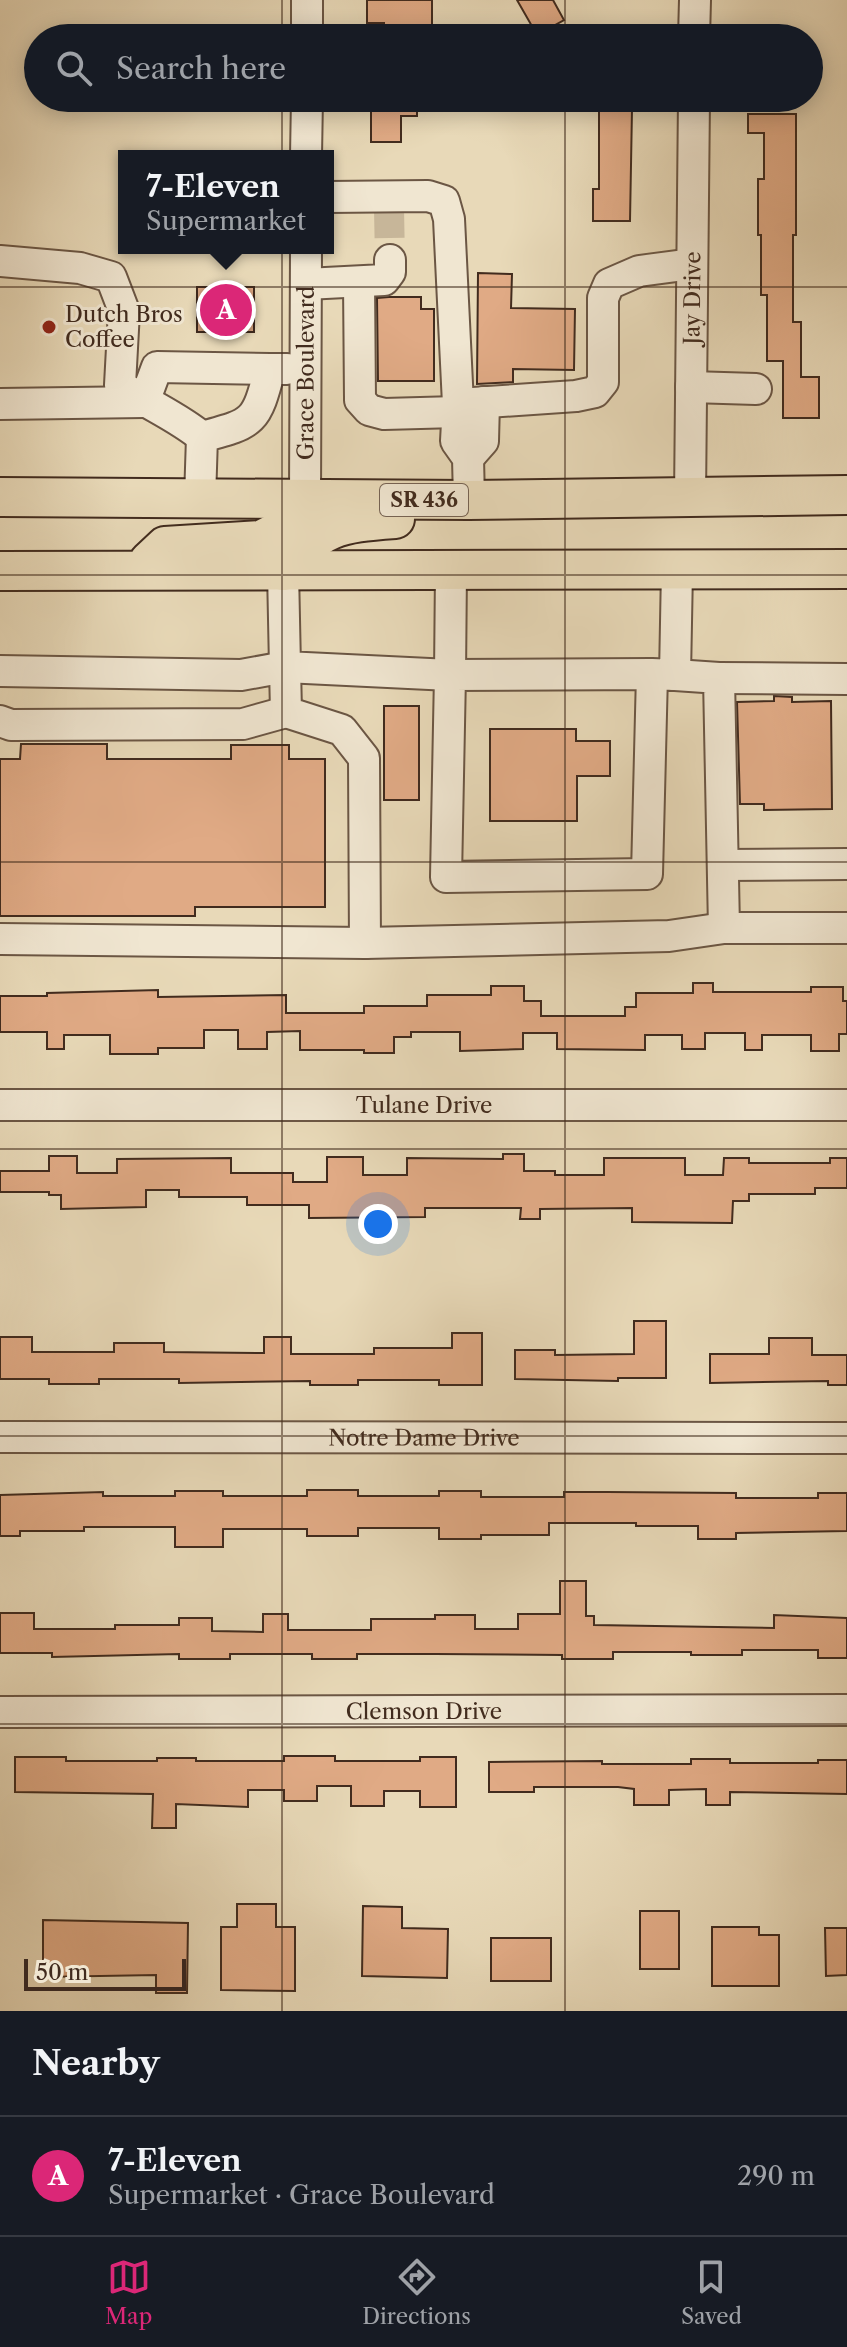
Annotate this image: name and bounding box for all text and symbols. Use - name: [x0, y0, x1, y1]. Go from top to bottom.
- search box: [24, 24, 823, 112]
- icon: search: [52, 46, 96, 90]
- text: Search here: [116, 50, 286, 87]
- popup: [118, 150, 334, 254]
- text: 7-Eleven: [146, 168, 280, 205]
- text: Supermarket: [146, 205, 306, 237]
- street label: Jay Drive: [679, 251, 706, 348]
- pin: A: [200, 280, 252, 340]
- street label: Grace Boulevard: [292, 286, 320, 460]
- place label: Dutch Bros Coffee: [65, 301, 183, 353]
- marker: Dutch Bros Coffee: [40, 318, 58, 336]
- road number: SR 436: [380, 484, 468, 516]
- street label: Tulane Drive: [356, 1092, 492, 1119]
- your location: [358, 1204, 398, 1244]
- street label: Notre Dame Drive: [328, 1424, 520, 1452]
- street label: Clemson Drive: [346, 1698, 502, 1725]
- scale bar: [24, 1955, 186, 1991]
- text: 50 m: [36, 1959, 88, 1986]
- text: Nearby: [32, 2042, 160, 2084]
- text: 7-Eleven: [108, 2142, 242, 2179]
- text: A: [48, 2160, 68, 2192]
- text: 290 m: [737, 2160, 815, 2192]
- text: Supermarket · Grace Boulevard: [108, 2179, 495, 2211]
- tab: Map: [105, 2255, 152, 2330]
- tab: Directions: [362, 2255, 471, 2330]
- tab: Saved: [681, 2255, 742, 2330]

